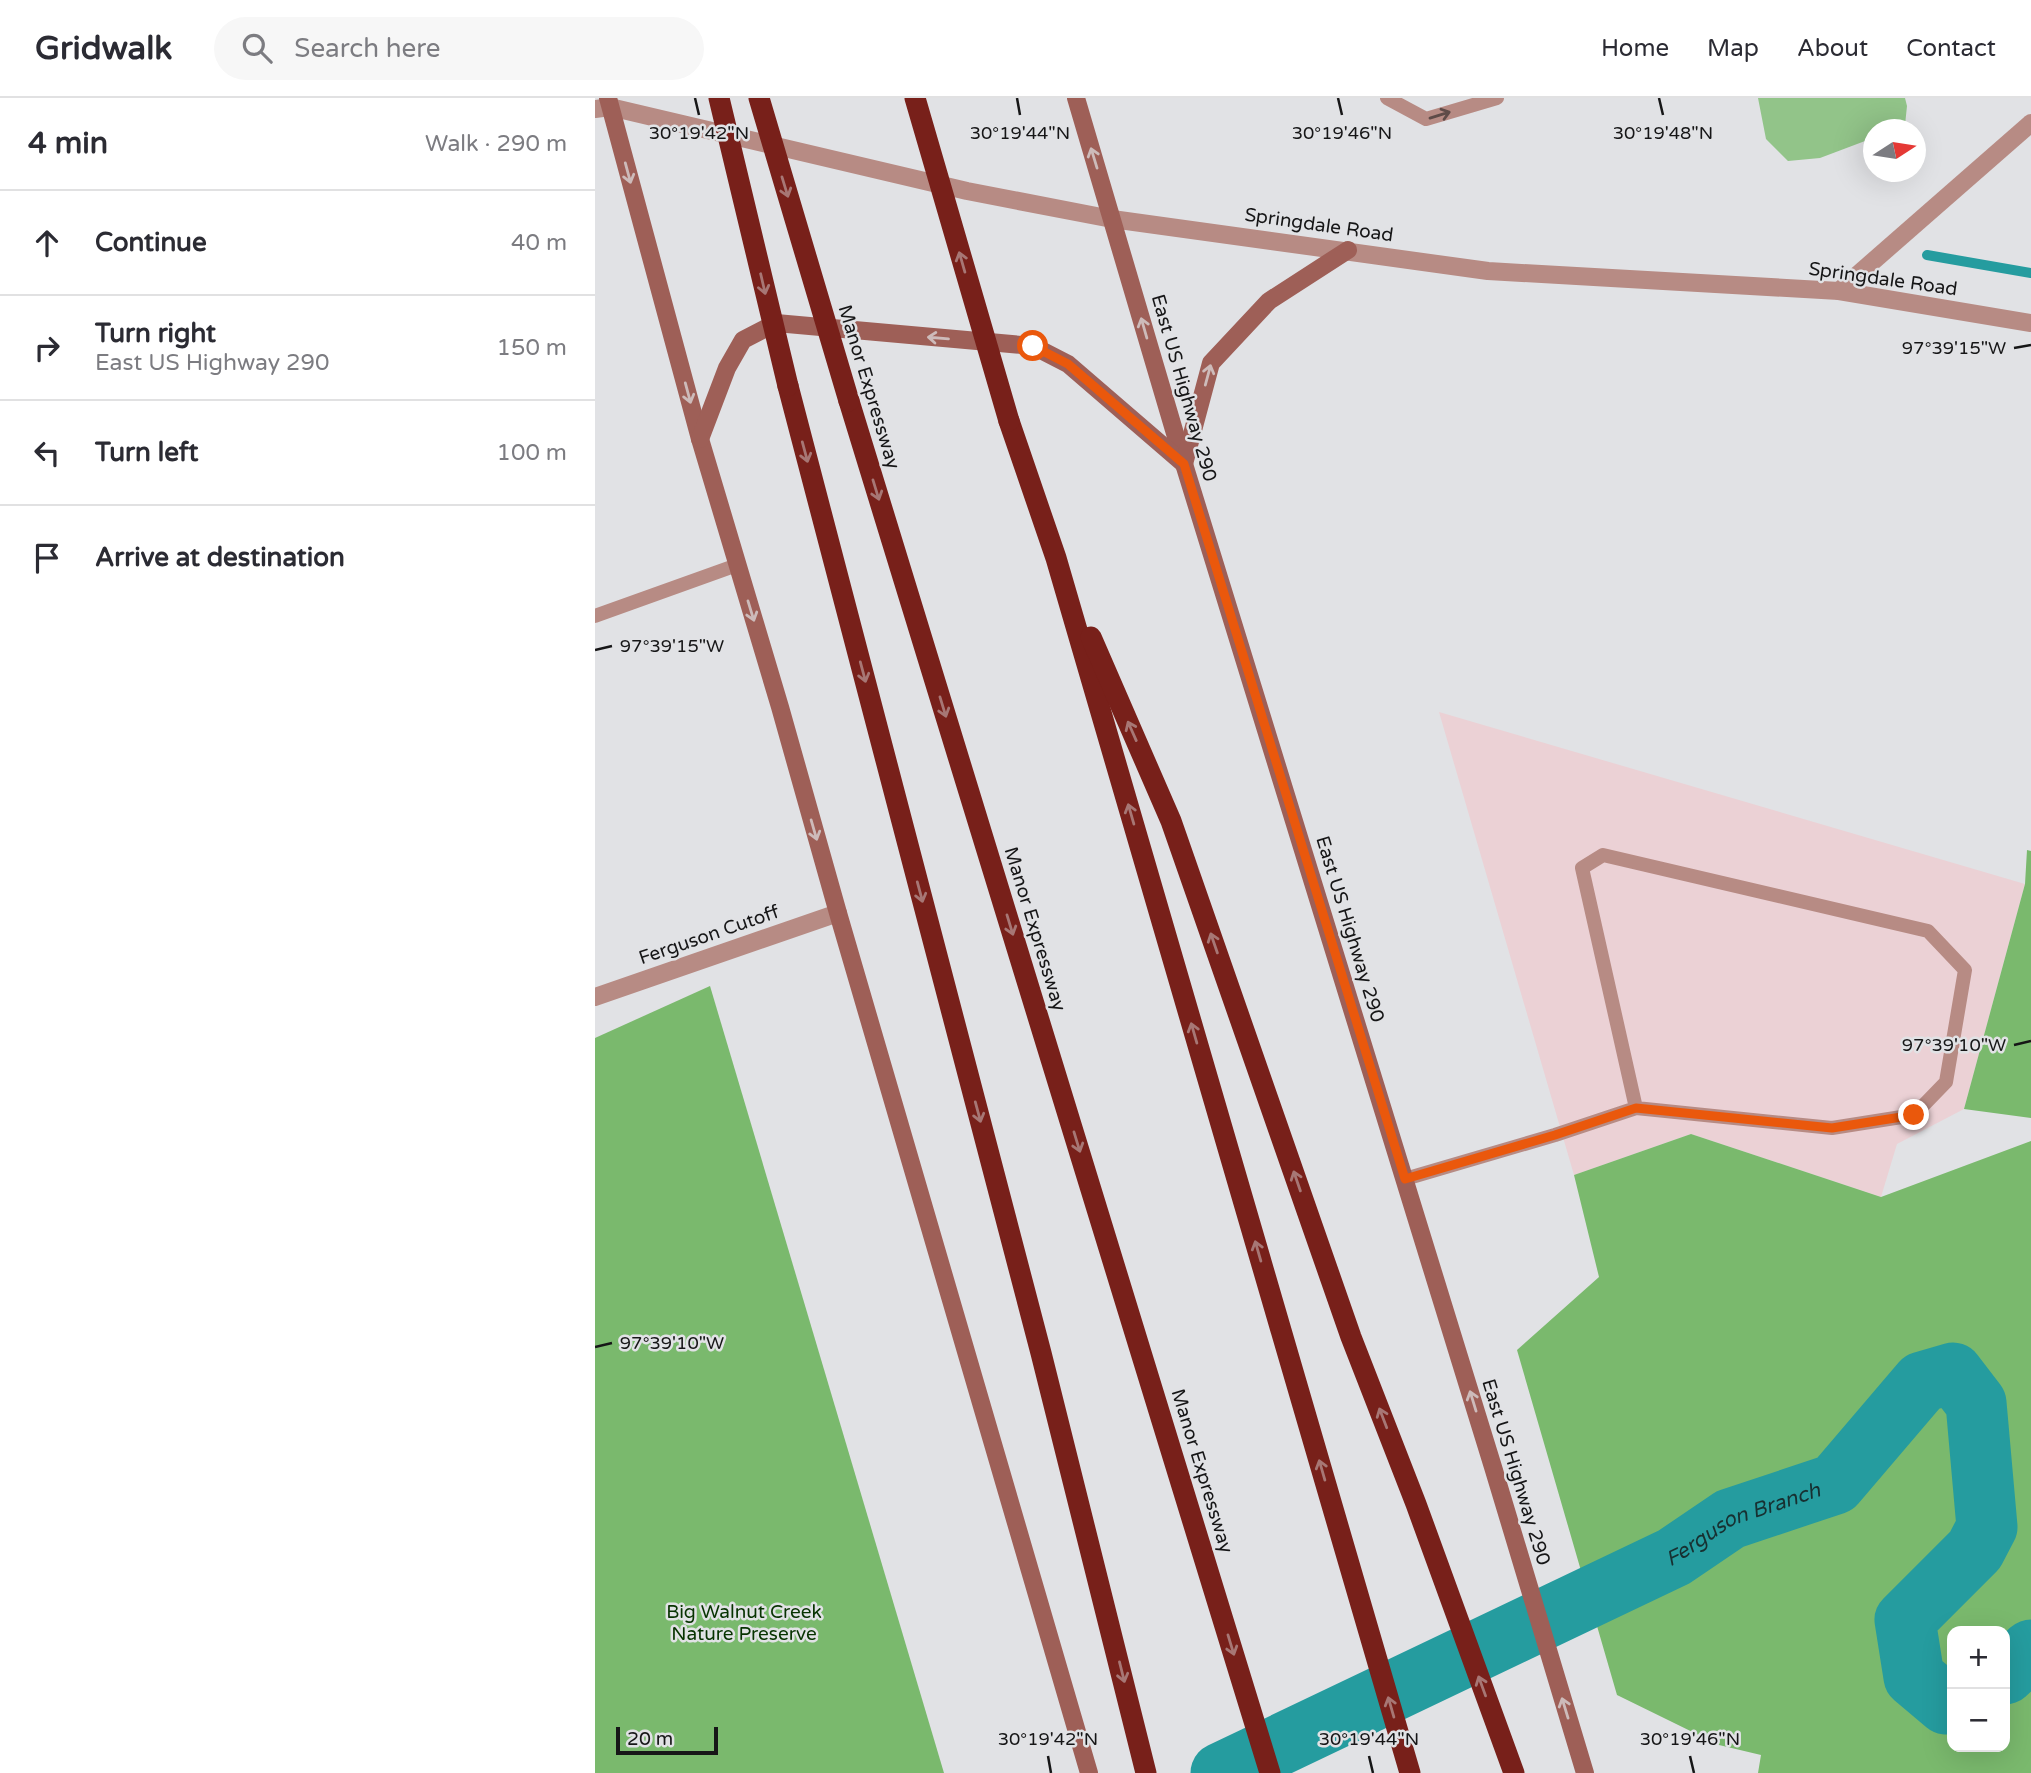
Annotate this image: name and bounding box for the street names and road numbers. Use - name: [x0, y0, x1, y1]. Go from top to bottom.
- street label: Springdale Road: [1243, 204, 1395, 246]
- street label: Springdale Road: [1807, 258, 1959, 300]
- street label: East US Highway 290: [1147, 292, 1221, 484]
- street label: Manor Expressway: [834, 302, 904, 472]
- street label: East US Highway 290: [1311, 833, 1389, 1025]
- street label: Manor Expressway: [1000, 844, 1070, 1014]
- street label: Ferguson Cutoff: [636, 901, 782, 969]
- street label: East US Highway 290: [1477, 1376, 1555, 1568]
- street label: Manor Expressway: [1167, 1386, 1237, 1556]

